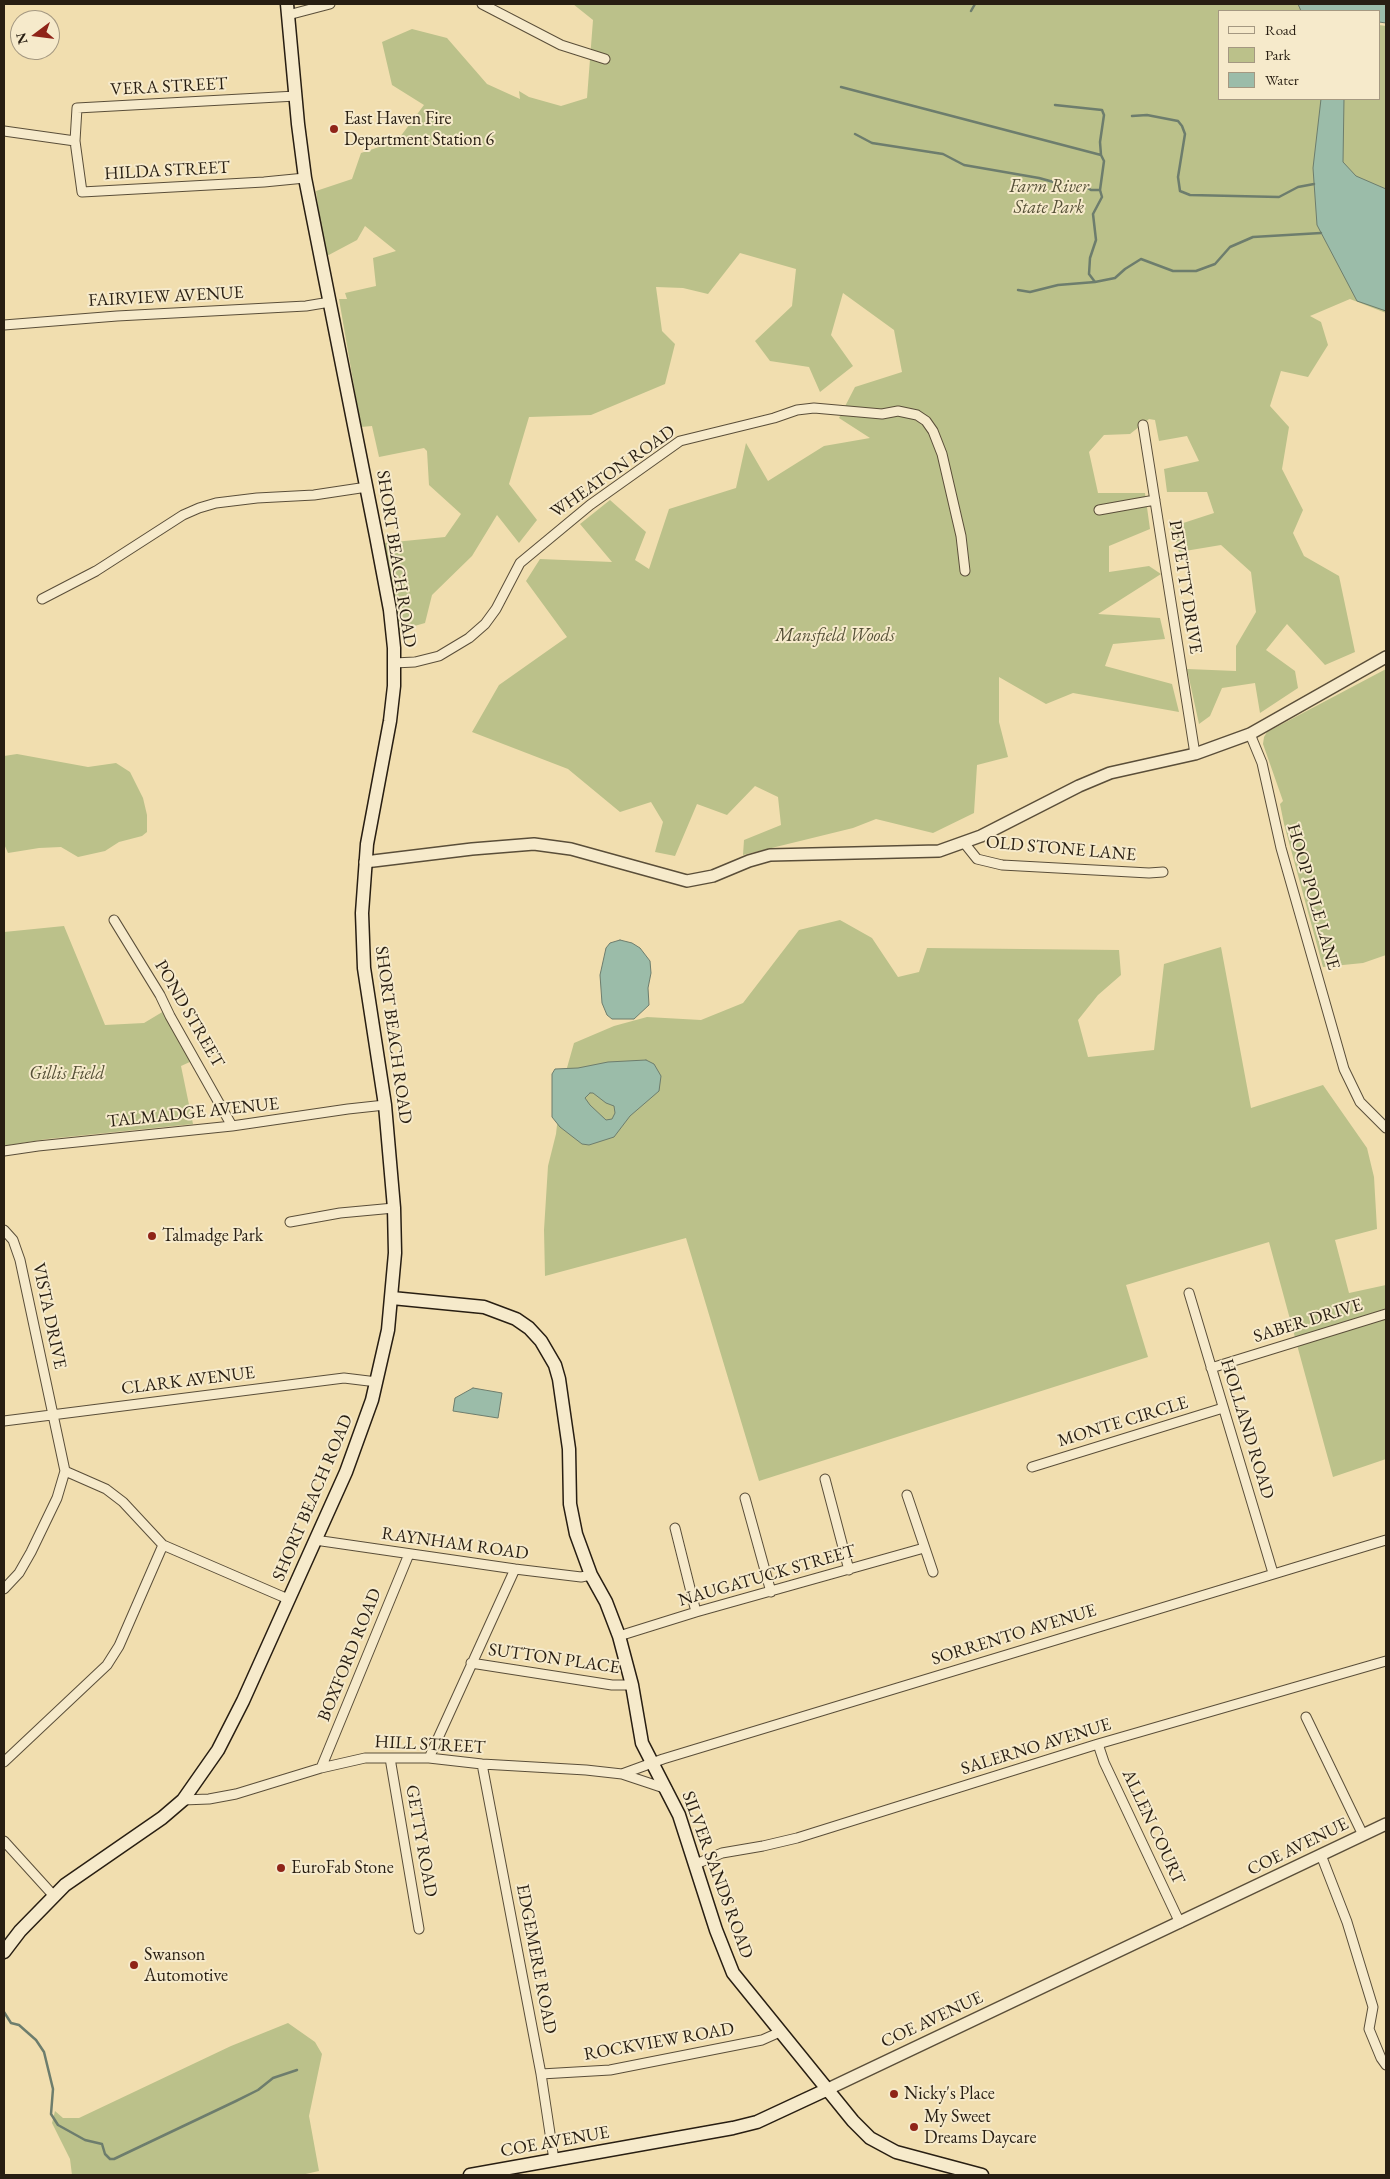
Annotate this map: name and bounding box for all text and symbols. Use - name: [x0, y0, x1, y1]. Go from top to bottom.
- north arrow: [10, 10, 60, 60]
- legend: [1218, 10, 1380, 100]
- text: Road: [1265, 20, 1296, 39]
- text: N: [11, 31, 32, 46]
- text: Park: [1265, 45, 1291, 64]
- text: Water: [1265, 70, 1299, 89]
- street label: VERA STREET: [110, 73, 228, 101]
- place label: East Haven Fire Department Station 6: [344, 108, 494, 150]
- marker: East Haven Fire Department Station 6: [328, 123, 340, 135]
- street label: HILDA STREET: [104, 157, 230, 185]
- park label: Farm River State Park: [1009, 176, 1089, 218]
- street label: FAIRVIEW AVENUE: [88, 282, 244, 312]
- street label: WHEATON ROAD: [546, 421, 680, 523]
- street label: SHORT BEACH ROAD: [371, 469, 421, 649]
- street label: PEVETTY DRIVE: [1164, 519, 1206, 655]
- park label: Mansfield Woods: [775, 625, 895, 647]
- street label: HOOP POLE LANE: [1282, 821, 1344, 973]
- street label: OLD STONE LANE: [985, 832, 1137, 866]
- street label: SHORT BEACH ROAD: [370, 945, 416, 1125]
- street label: POND STREET: [149, 956, 229, 1072]
- park label: Gillis Field: [29, 1063, 105, 1085]
- street label: TALMADGE AVENUE: [106, 1093, 280, 1133]
- place label: Talmadge Park: [162, 1225, 263, 1247]
- marker: Talmadge Park: [146, 1230, 158, 1242]
- street label: VISTA DRIVE: [27, 1261, 71, 1371]
- street label: SABER DRIVE: [1251, 1294, 1365, 1348]
- street label: HOLLAND ROAD: [1215, 1356, 1279, 1502]
- street label: CLARK AVENUE: [120, 1362, 256, 1400]
- street label: MONTE CIRCLE: [1055, 1392, 1191, 1452]
- street label: SHORT BEACH ROAD: [268, 1411, 358, 1585]
- street label: RAYNHAM ROAD: [380, 1523, 530, 1565]
- street label: NAUGATUCK STREET: [676, 1540, 858, 1612]
- street label: BOXFORD ROAD: [314, 1585, 386, 1725]
- street label: SORRENTO AVENUE: [929, 1600, 1099, 1670]
- street label: SUTTON PLACE: [487, 1639, 621, 1679]
- street label: SALERNO AVENUE: [958, 1714, 1114, 1780]
- street label: HILL STREET: [374, 1731, 486, 1759]
- street label: ALLEN COURT: [1117, 1766, 1189, 1888]
- street label: GETTY ROAD: [401, 1783, 441, 1899]
- street label: SILVER SANDS ROAD: [677, 1788, 757, 1962]
- street label: COE AVENUE: [1244, 1813, 1352, 1881]
- place label: EuroFab Stone: [291, 1857, 394, 1879]
- marker: EuroFab Stone: [275, 1862, 287, 1874]
- street label: EDGEMERE ROAD: [511, 1882, 561, 2036]
- place label: Swanson Automotive: [144, 1944, 228, 1986]
- marker: Swanson Automotive: [128, 1959, 140, 1971]
- street label: COE AVENUE: [878, 1987, 986, 2053]
- street label: ROCKVIEW ROAD: [582, 2018, 736, 2066]
- place label: Nicky's Place: [904, 2083, 995, 2105]
- marker: Nicky's Place: [888, 2088, 900, 2100]
- place label: My Sweet Dreams Daycare: [924, 2106, 1036, 2148]
- marker: My Sweet Dreams Daycare: [908, 2121, 920, 2133]
- street label: COE AVENUE: [499, 2122, 611, 2162]

